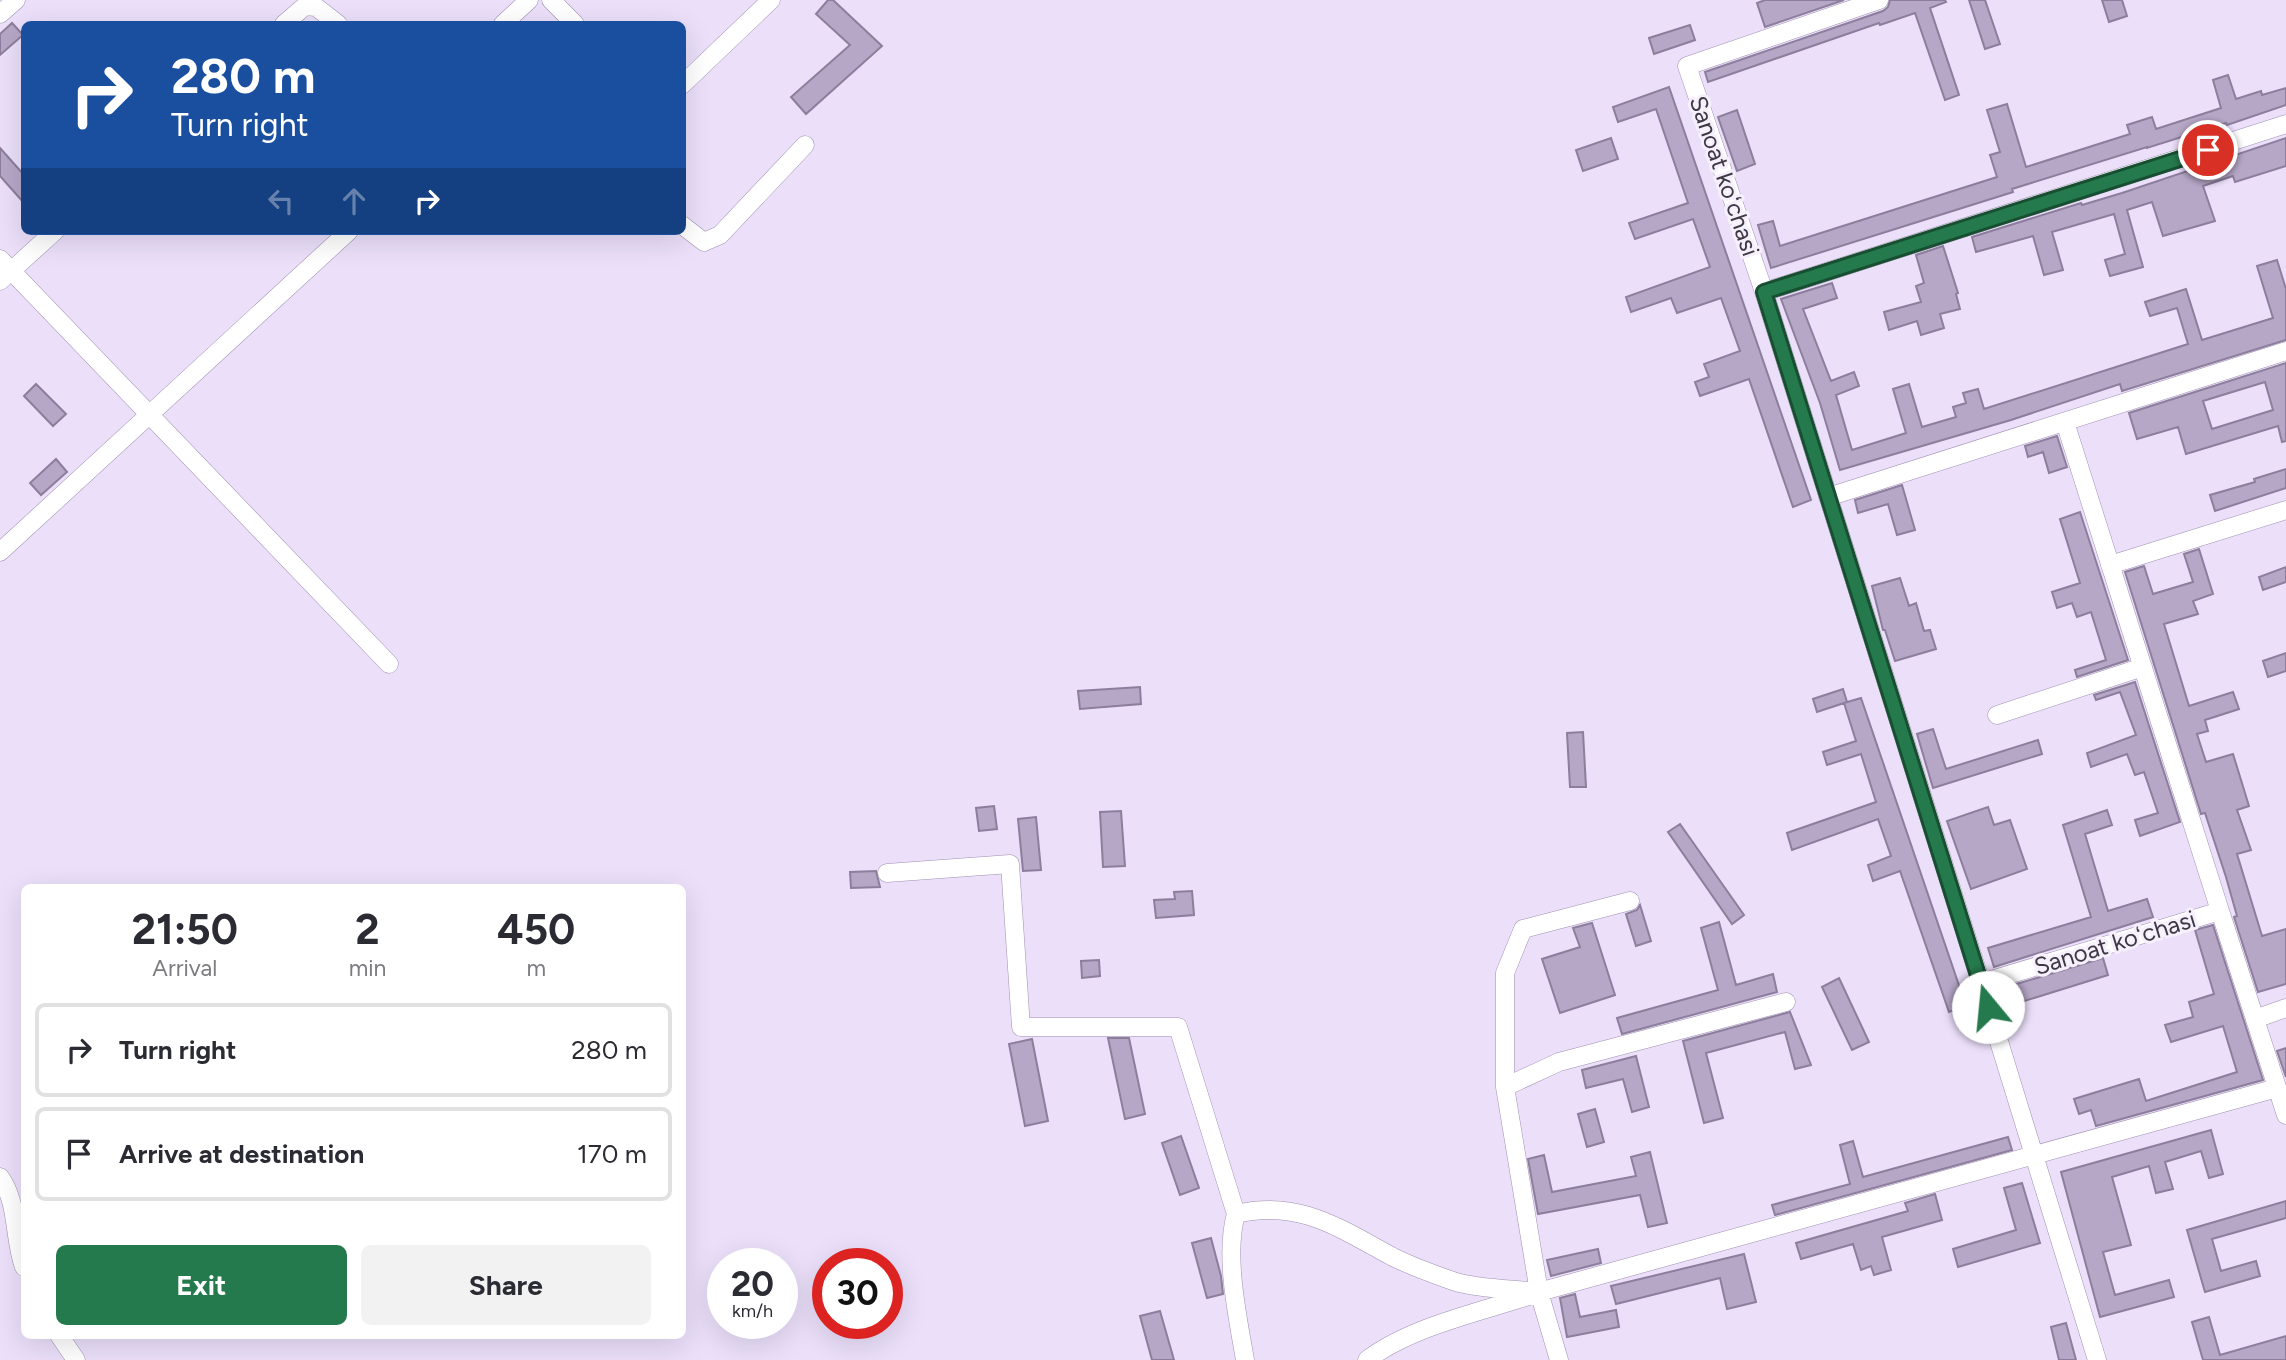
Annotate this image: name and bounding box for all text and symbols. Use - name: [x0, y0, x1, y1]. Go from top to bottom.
- text: 280 m: [171, 46, 316, 105]
- icon: right: [56, 49, 147, 140]
- street label: Sanoat koʻchasi: [1683, 92, 1765, 260]
- text: Turn right: [171, 106, 309, 144]
- pin: [2178, 120, 2238, 180]
- icon: arrive: [2189, 131, 2227, 169]
- icon: left: [262, 182, 300, 220]
- icon: ahead: [335, 182, 373, 220]
- icon: right: [408, 182, 446, 220]
- text: 21:50: [132, 904, 238, 955]
- text: 2: [355, 904, 380, 955]
- text: 450: [497, 904, 575, 955]
- street label: Sanoat koʻchasi: [2031, 904, 2199, 981]
- text: Arrival: [152, 954, 217, 982]
- text: min: [349, 954, 386, 982]
- text: m: [526, 954, 546, 982]
- position arrow: [1951, 970, 2025, 1044]
- icon: right: [60, 1031, 98, 1069]
- text: Turn right: [119, 1034, 236, 1066]
- text: 280 m: [571, 1034, 647, 1066]
- icon: arrive: [60, 1135, 98, 1173]
- text: Arrive at destination: [119, 1138, 364, 1170]
- text: 170 m: [577, 1138, 647, 1170]
- button: Exit: [56, 1245, 347, 1325]
- button: Share: [361, 1245, 651, 1325]
- speed limit sign: 30: [812, 1248, 903, 1339]
- text: 20: [731, 1263, 774, 1305]
- text: km/h: [732, 1300, 773, 1322]

